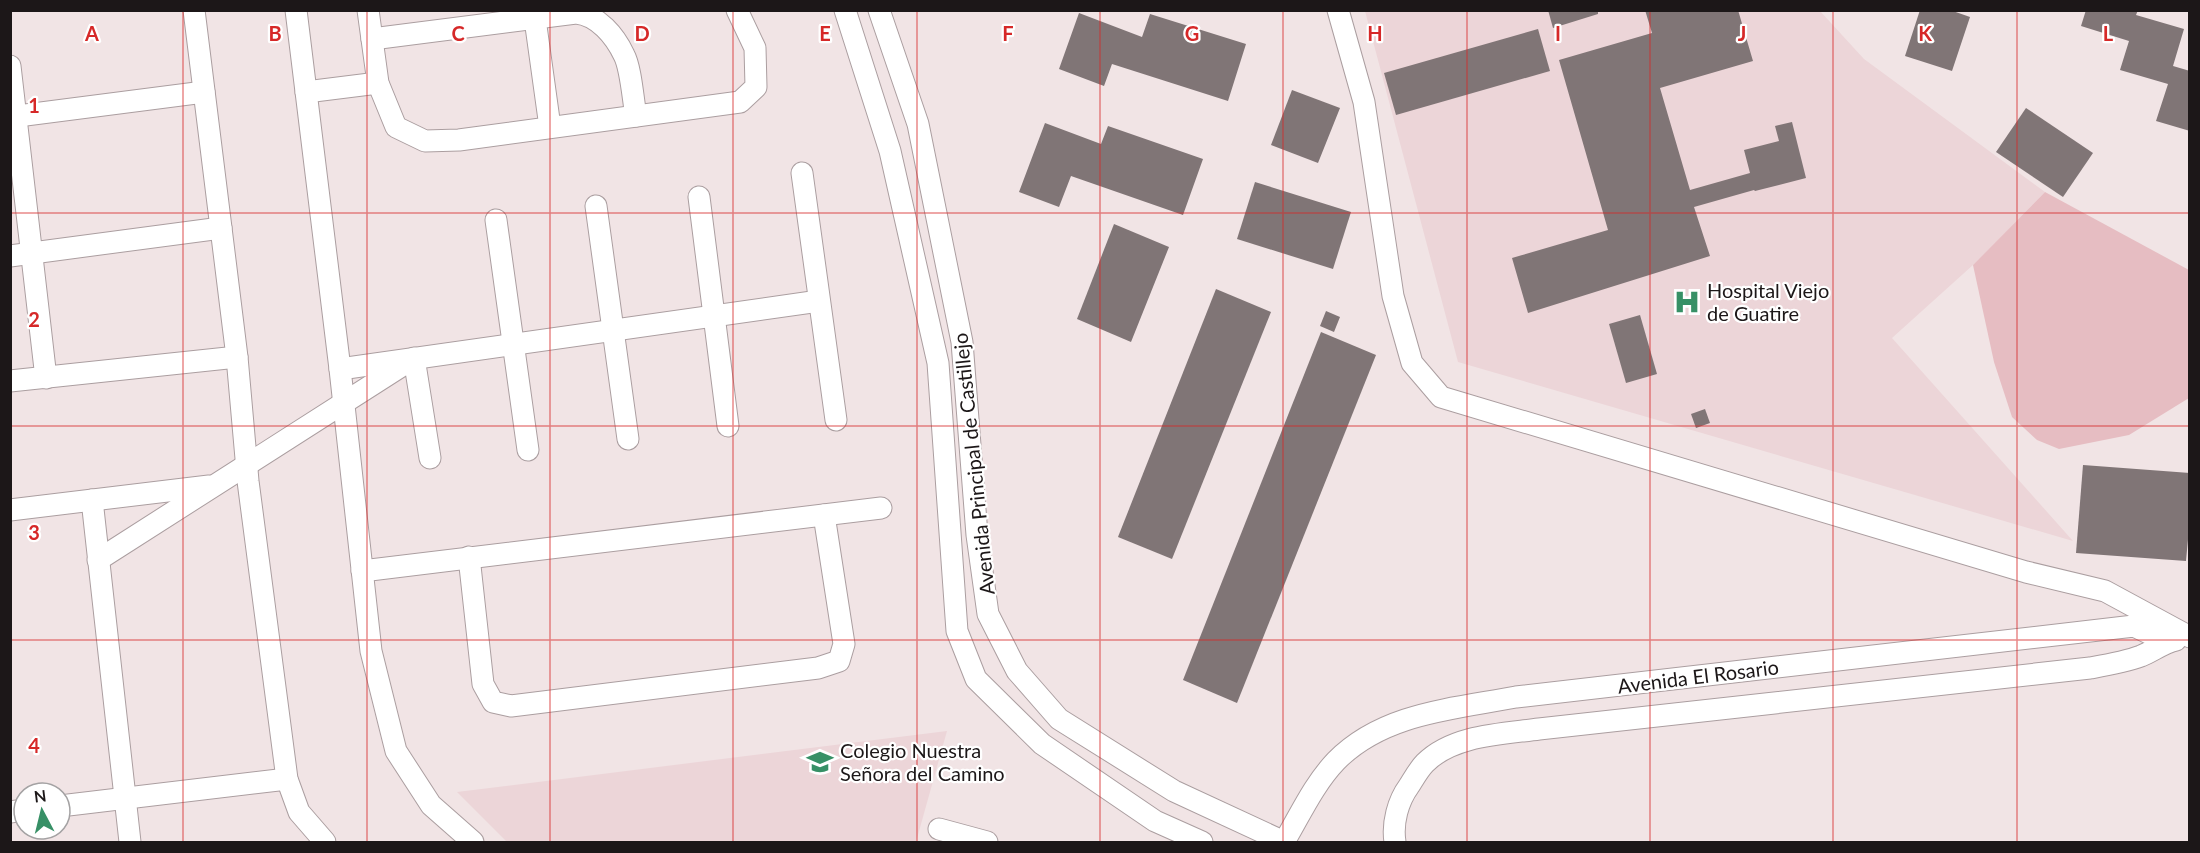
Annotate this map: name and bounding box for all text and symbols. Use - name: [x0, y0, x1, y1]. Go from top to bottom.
- text: A: [84, 21, 99, 45]
- text: B: [268, 21, 282, 45]
- text: C: [451, 21, 465, 45]
- text: D: [634, 21, 650, 45]
- text: E: [819, 21, 831, 45]
- text: F: [1002, 21, 1014, 45]
- text: G: [1185, 21, 1199, 45]
- text: H: [1367, 21, 1383, 45]
- text: I: [1555, 21, 1561, 45]
- text: J: [1738, 21, 1746, 45]
- text: K: [1918, 21, 1932, 45]
- text: L: [2103, 21, 2114, 45]
- text: 1: [28, 93, 40, 117]
- place label: Hospital Viejo de Guatire: [1707, 278, 1829, 325]
- hospital icon: Hospital Viejo de Guatire: [1672, 287, 1702, 317]
- text: 2: [28, 307, 40, 331]
- street label: Avenida Principal de Castillejo: [947, 332, 999, 596]
- text: 3: [28, 520, 40, 544]
- street label: Avenida El Rosario: [1616, 654, 1780, 698]
- text: 4: [28, 733, 40, 757]
- place label: Colegio Nuestra Señora del Camino: [840, 738, 1005, 785]
- school or university icon: Colegio Nuestra Señora del Camino: [805, 747, 835, 777]
- north arrow: [12, 781, 72, 841]
- text: N: [33, 785, 47, 806]

